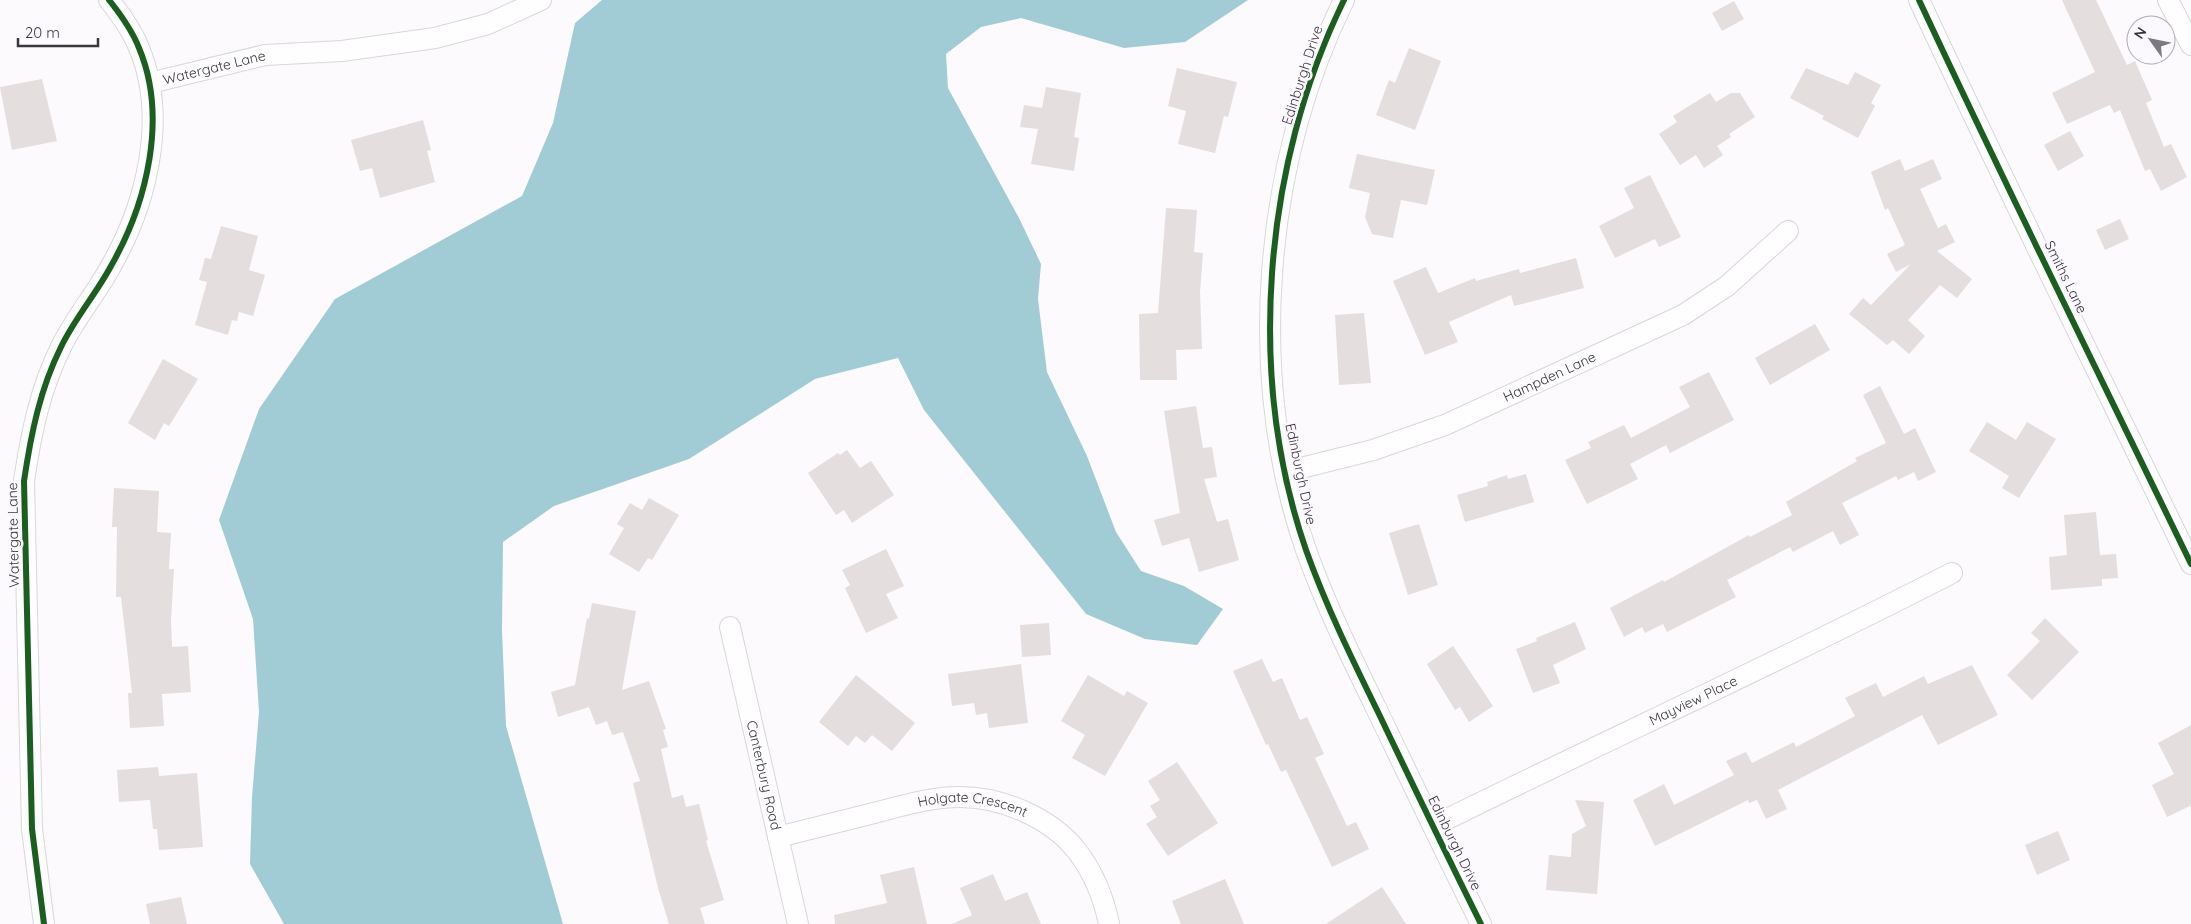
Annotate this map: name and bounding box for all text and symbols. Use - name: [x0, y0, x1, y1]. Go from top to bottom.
- scale bar: [18, 15, 98, 47]
- north arrow: [2126, 15, 2176, 65]
- text: 20 m: [25, 23, 60, 42]
- street label: Edinburgh Drive: [1277, 23, 1327, 127]
- text: N: [2130, 24, 2150, 42]
- street label: Watergate Lane: [161, 46, 267, 89]
- street label: Smiths Lane: [2041, 238, 2091, 316]
- street label: Hampden Lane: [1500, 348, 1599, 406]
- street label: Edinburgh Drive: [1281, 422, 1321, 526]
- street label: Watergate Lane: [3, 482, 23, 588]
- street label: Mayview Place: [1646, 672, 1741, 729]
- street label: Canterbury Road: [743, 719, 785, 832]
- street label: Holgate Crescent: [916, 788, 1031, 821]
- street label: Edinburgh Drive: [1424, 793, 1486, 893]

